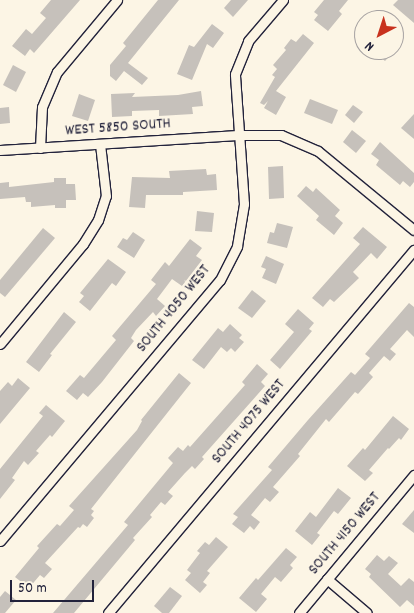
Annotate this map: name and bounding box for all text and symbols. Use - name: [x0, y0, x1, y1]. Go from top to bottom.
- north arrow: [354, 10, 404, 60]
- text: N: [361, 36, 379, 56]
- street label: WEST 5850 SOUTH: [65, 115, 171, 141]
- street label: SOUTH 4050 WEST: [133, 261, 215, 357]
- street label: SOUTH 4075 WEST: [208, 376, 290, 468]
- street label: SOUTH 4150 WEST: [305, 489, 385, 579]
- scale bar: [12, 570, 96, 602]
- text: 50 m: [18, 578, 47, 600]

